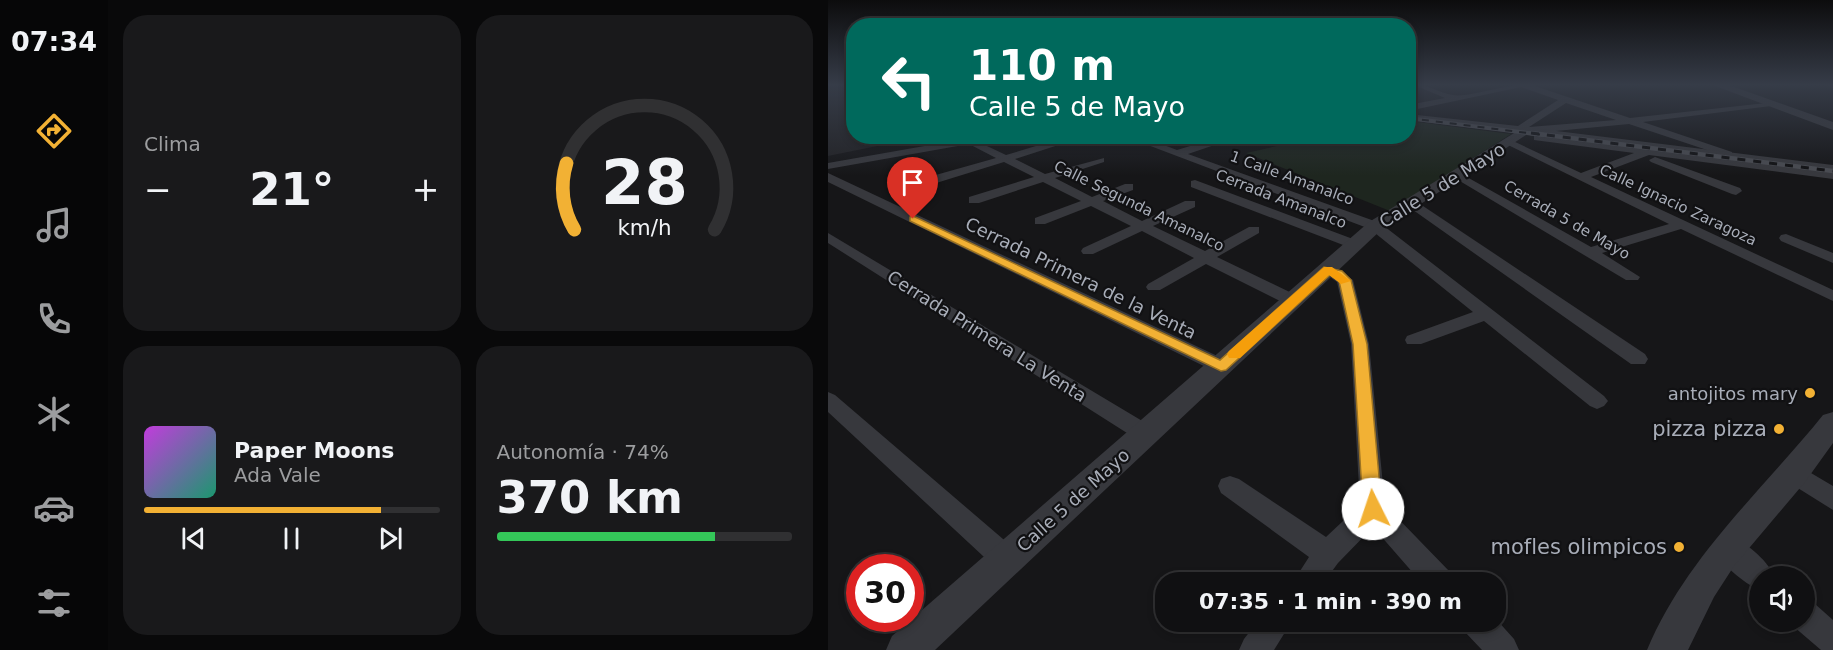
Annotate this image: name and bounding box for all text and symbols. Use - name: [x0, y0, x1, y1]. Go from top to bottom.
- text: 07:34: [11, 26, 97, 57]
- text: 110 m: [969, 41, 1115, 90]
- icon: left: [870, 42, 948, 120]
- text: Calle 5 de Mayo: [969, 91, 1185, 122]
- icon: directions: [33, 110, 75, 152]
- text: Clima: [144, 132, 201, 156]
- street label: Calle 5 de Mayo: [1375, 138, 1509, 232]
- text: 28: [601, 146, 688, 219]
- street label: 1 Calle Amanalco: [1228, 147, 1356, 209]
- pin: [887, 157, 938, 219]
- street label: Calle Segunda Amanalco: [1051, 157, 1227, 255]
- street label: Calle Ignacio Zaragoza: [1596, 161, 1760, 249]
- text: 21°: [249, 163, 334, 216]
- icon: arrive: [896, 166, 929, 199]
- street label: Cerrada Amanalco: [1213, 166, 1349, 232]
- text: −: [144, 170, 172, 209]
- text: +: [412, 170, 440, 209]
- street label: Cerrada 5 de Mayo: [1501, 177, 1633, 263]
- icon: music: [33, 204, 75, 246]
- street label: Cerrada Primera de la Venta: [962, 213, 1200, 343]
- text: km/h: [617, 215, 671, 240]
- street label: Cerrada Primera La Venta: [883, 266, 1091, 406]
- icon: phone: [33, 298, 75, 340]
- place label: antojitos mary: [1668, 383, 1798, 404]
- marker: antojitos mary: [1803, 386, 1817, 400]
- icon: climate: [33, 393, 75, 435]
- place label: pizza pizza: [1652, 417, 1767, 441]
- marker: pizza pizza: [1772, 422, 1786, 436]
- text: Paper Moons: [234, 438, 394, 463]
- text: Autonomía · 74%: [497, 440, 669, 464]
- street label: Calle 5 de Mayo: [1012, 444, 1134, 556]
- text: Ada Vale: [234, 463, 321, 487]
- text: 370 km: [497, 471, 683, 524]
- position arrow: [1341, 477, 1405, 541]
- icon: car: [33, 487, 75, 529]
- icon: previous: [177, 522, 210, 555]
- icon: pause: [275, 522, 308, 555]
- icon: next: [374, 522, 407, 555]
- place label: mofles olimpicos: [1490, 535, 1667, 559]
- marker: mofles olimpicos: [1672, 540, 1686, 554]
- speed limit sign: 30: [846, 554, 924, 632]
- map controls: [1749, 566, 1815, 632]
- button: sound: [1749, 566, 1815, 632]
- icon: filters: [33, 582, 75, 624]
- text: 07:35 · 1 min · 390 m: [1199, 589, 1462, 614]

